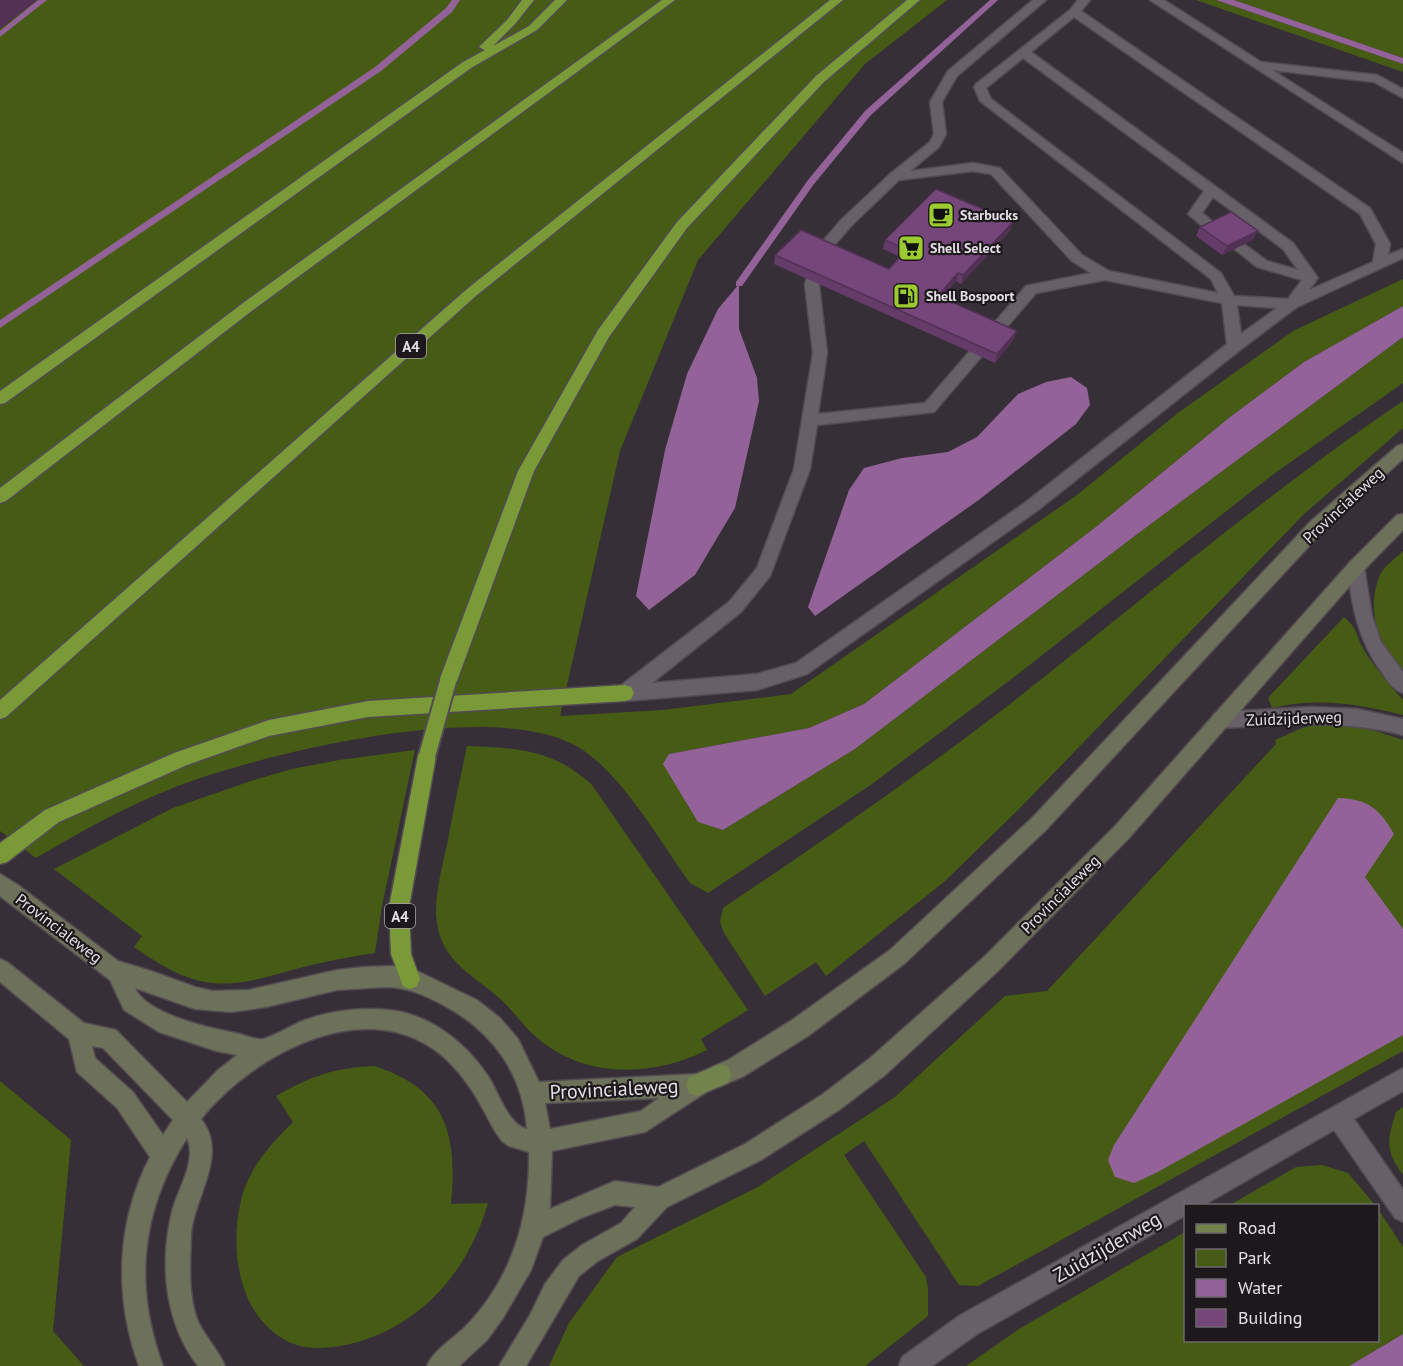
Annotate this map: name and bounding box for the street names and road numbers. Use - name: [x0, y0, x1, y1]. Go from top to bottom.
- road number: A4: [396, 334, 426, 358]
- street label: Provincialeweg: [1298, 463, 1388, 547]
- street label: Zuidzijderweg: [1246, 706, 1342, 730]
- street label: Provincialeweg: [1016, 850, 1104, 938]
- street label: Provincialeweg: [12, 889, 106, 967]
- road number: A4: [385, 904, 415, 928]
- street label: Provincialeweg: [549, 1073, 679, 1105]
- street label: Zuidzijderweg: [1049, 1206, 1165, 1288]

